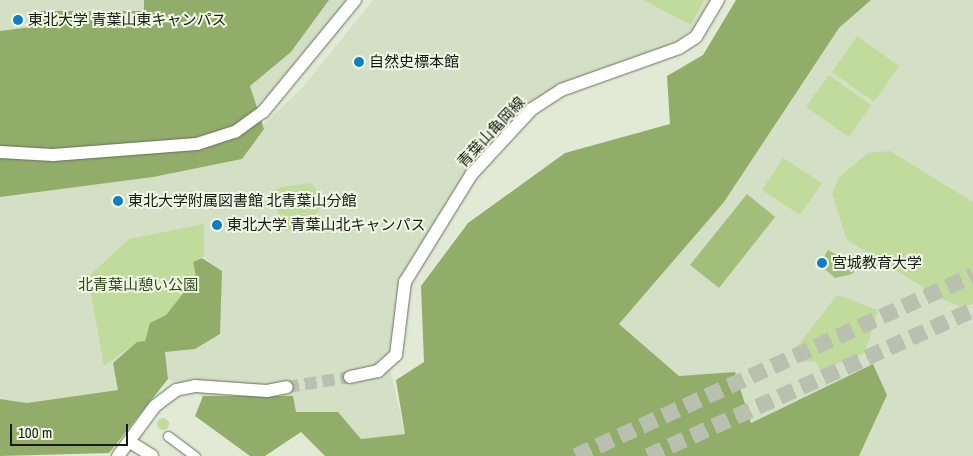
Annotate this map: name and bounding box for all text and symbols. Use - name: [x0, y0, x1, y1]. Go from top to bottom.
- place label: 東北大学 青葉山東キャンパス: [28, 11, 226, 29]
- marker: 東北大学 青葉山東キャンパス: [12, 14, 24, 26]
- place label: 自然史標本館: [369, 53, 459, 71]
- marker: 自然史標本館: [353, 56, 365, 68]
- street label: 青葉山亀岡線: [454, 93, 528, 171]
- place label: 東北大学附属図書館 北青葉山分館: [128, 192, 356, 210]
- marker: 東北大学附属図書館 北青葉山分館: [112, 195, 124, 207]
- place label: 東北大学 青葉山北キャンパス: [227, 216, 425, 234]
- marker: 東北大学 青葉山北キャンパス: [211, 219, 223, 231]
- place label: 宮城教育大学: [832, 254, 922, 272]
- marker: 宮城教育大学: [816, 257, 828, 269]
- park label: 北青葉山憩い公園: [78, 276, 198, 294]
- scale bar: [12, 414, 130, 446]
- text: 100 m: [18, 422, 52, 443]

